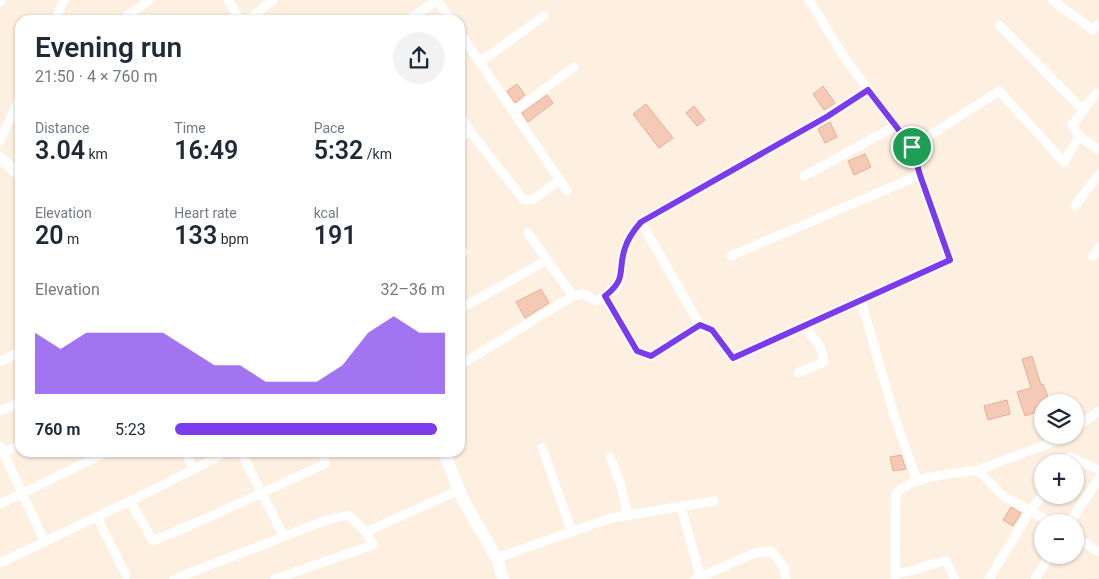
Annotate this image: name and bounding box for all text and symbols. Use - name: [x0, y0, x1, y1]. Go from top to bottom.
- text: Evening run: [35, 31, 182, 64]
- button: share: [393, 32, 445, 84]
- text: 21:50 · 4 × 760 m: [35, 67, 157, 86]
- text: Distance: [35, 120, 90, 136]
- text: Time: [174, 120, 206, 136]
- text: Pace: [314, 120, 345, 136]
- pin: [891, 126, 933, 168]
- icon: arrive: [898, 133, 926, 161]
- text: 3.04: [35, 136, 85, 165]
- text: 16:49: [174, 136, 238, 165]
- text: 5:32: [314, 136, 363, 165]
- text: km: [85, 146, 108, 162]
- text: /km: [363, 146, 392, 162]
- text: Elevation: [35, 205, 92, 221]
- text: Heart rate: [174, 205, 237, 221]
- text: kcal: [314, 205, 339, 221]
- text: 20: [35, 221, 64, 250]
- text: 133: [174, 221, 217, 250]
- text: 191: [314, 221, 357, 250]
- text: m: [64, 231, 79, 247]
- text: bpm: [217, 231, 249, 247]
- text: Elevation: [35, 280, 100, 299]
- text: 32–36 m: [381, 280, 445, 299]
- map controls: [1034, 394, 1084, 564]
- button: layers: [1034, 394, 1084, 444]
- text: 760 m: [35, 420, 80, 439]
- text: 5:23: [115, 420, 146, 439]
- button: +: [1034, 454, 1084, 504]
- button: −: [1034, 514, 1084, 564]

